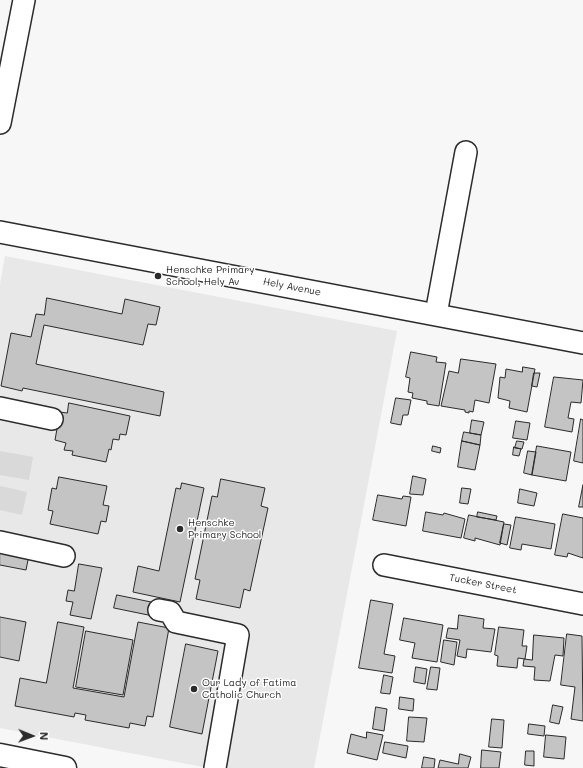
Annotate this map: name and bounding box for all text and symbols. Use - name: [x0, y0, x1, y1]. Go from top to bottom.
- place label: Henschke Primary School, Hely Av: [166, 264, 255, 288]
- marker: Henschke Primary School, Hely Av: [153, 271, 163, 281]
- street label: Hely Avenue: [262, 275, 322, 299]
- place label: Henschke Primary School: [188, 517, 261, 540]
- marker: Henschke Primary School: [175, 524, 185, 534]
- street label: Tucker Street: [448, 572, 518, 596]
- place label: Our Lady of Fatima Catholic Church: [202, 677, 296, 700]
- marker: Our Lady of Fatima Catholic Church: [189, 684, 199, 694]
- north arrow: [12, 716, 52, 756]
- text: N: [37, 732, 52, 741]

